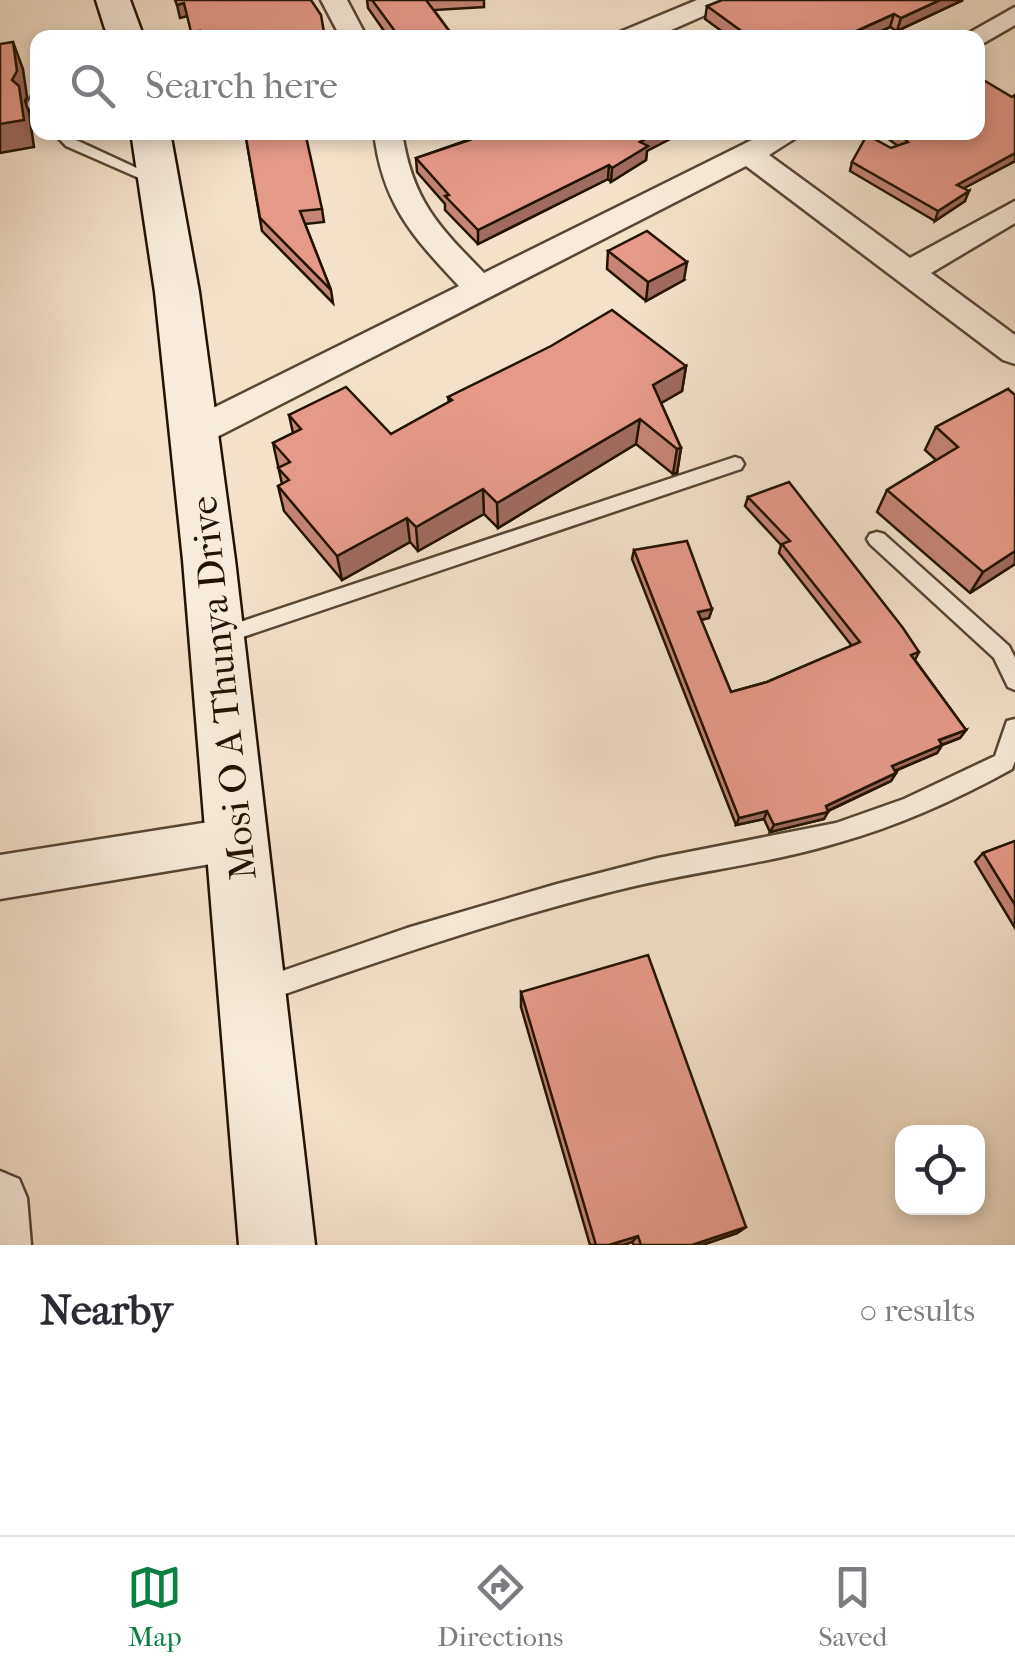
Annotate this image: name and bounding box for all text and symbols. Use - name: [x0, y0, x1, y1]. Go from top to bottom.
- search box: [30, 30, 985, 140]
- icon: search: [65, 58, 120, 113]
- text: Search here: [145, 63, 338, 108]
- street label: Mosi O A Thunya Drive: [181, 494, 266, 882]
- map controls: [895, 1125, 985, 1215]
- button: locate: [895, 1125, 985, 1215]
- text: Nearby: [40, 1286, 172, 1335]
- text: 0 results: [859, 1292, 975, 1329]
- tab: Map: [127, 1560, 182, 1653]
- tab: Directions: [437, 1560, 563, 1653]
- tab: Saved: [818, 1560, 888, 1653]

